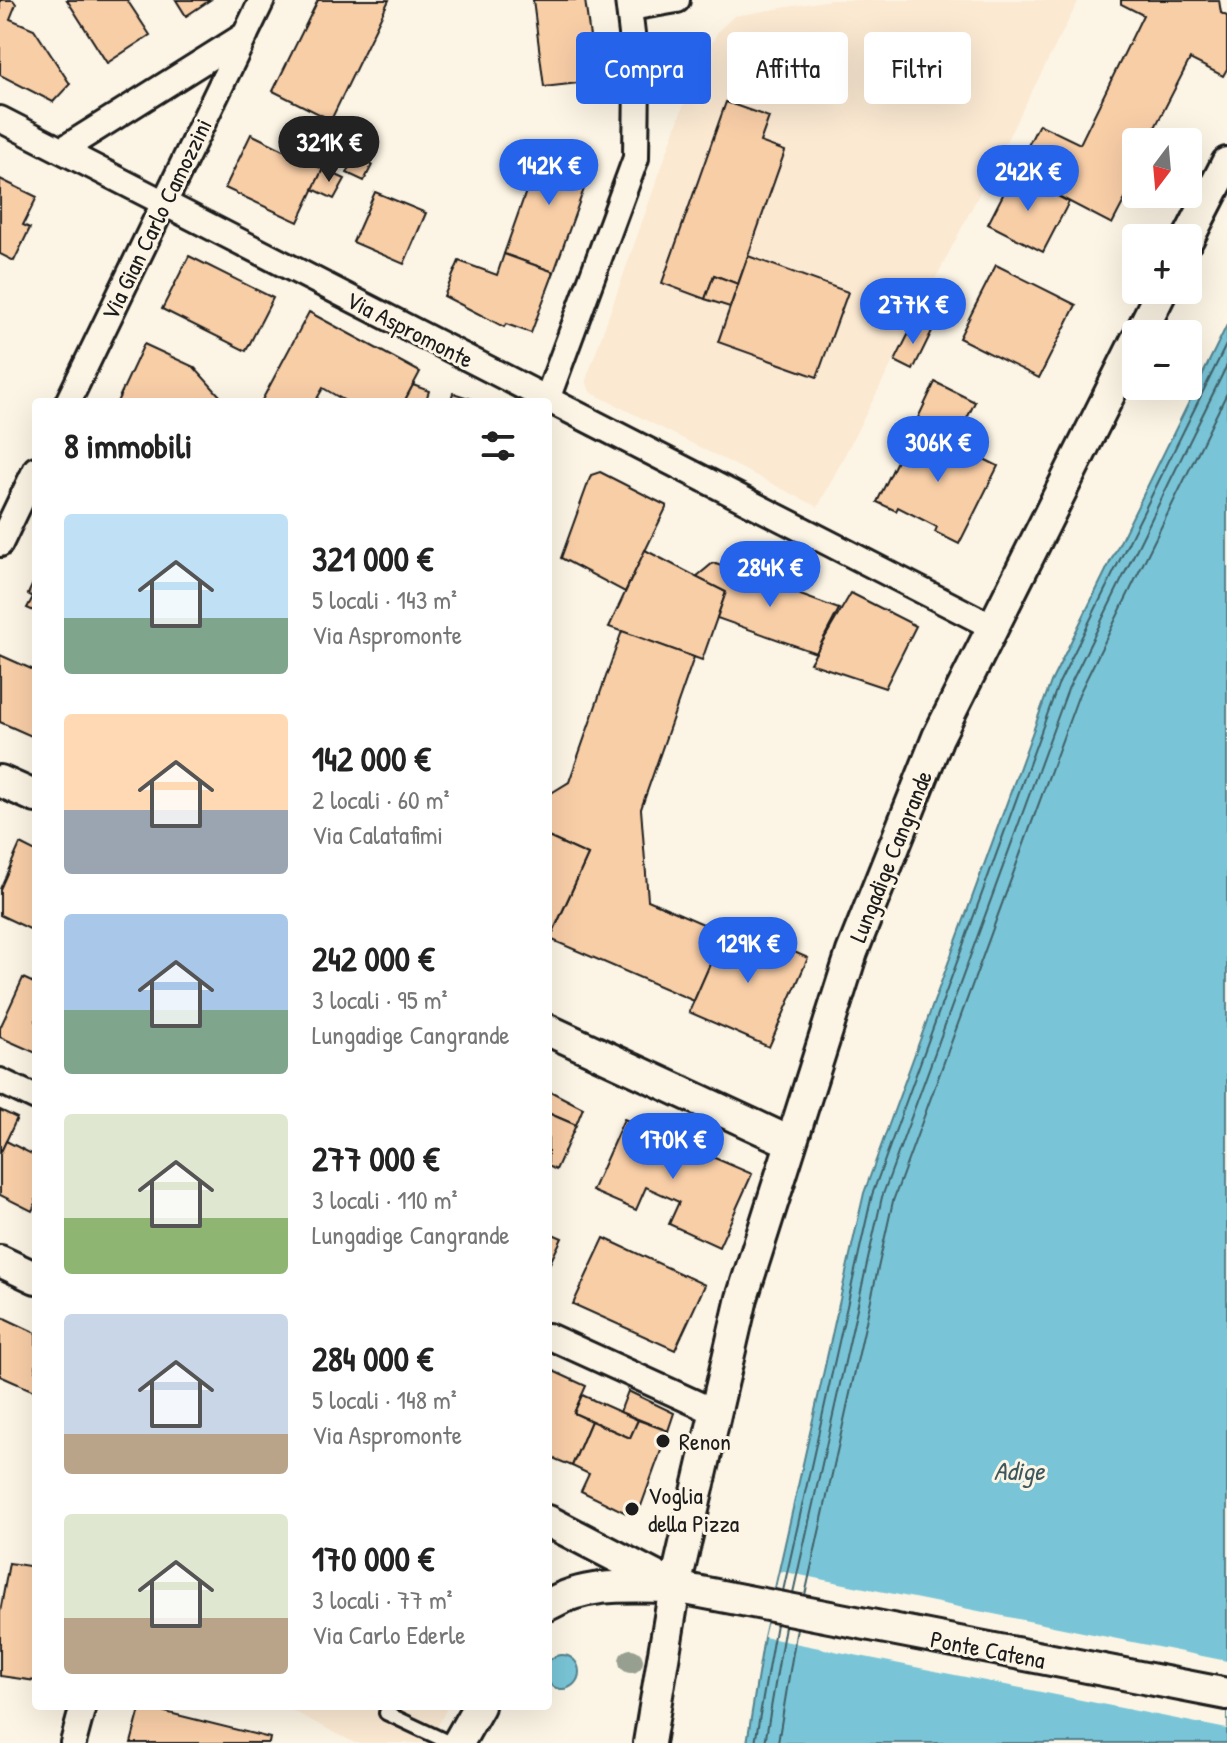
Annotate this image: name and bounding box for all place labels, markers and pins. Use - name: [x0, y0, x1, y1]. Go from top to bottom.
- pin: 321K €: [264, 116, 394, 184]
- pin: 142K €: [484, 139, 614, 207]
- pin: 242K €: [963, 145, 1093, 213]
- pin: 277K €: [848, 278, 978, 346]
- pin: 306K €: [873, 416, 1003, 484]
- pin: 284K €: [705, 541, 835, 609]
- pin: 129K €: [683, 917, 813, 985]
- pin: 170K €: [608, 1113, 738, 1181]
- place label: Renon: [679, 1425, 731, 1457]
- marker: Renon: [654, 1432, 672, 1450]
- place label: Voglia della Pizza: [648, 1479, 739, 1539]
- marker: Voglia della Pizza: [623, 1500, 641, 1518]

